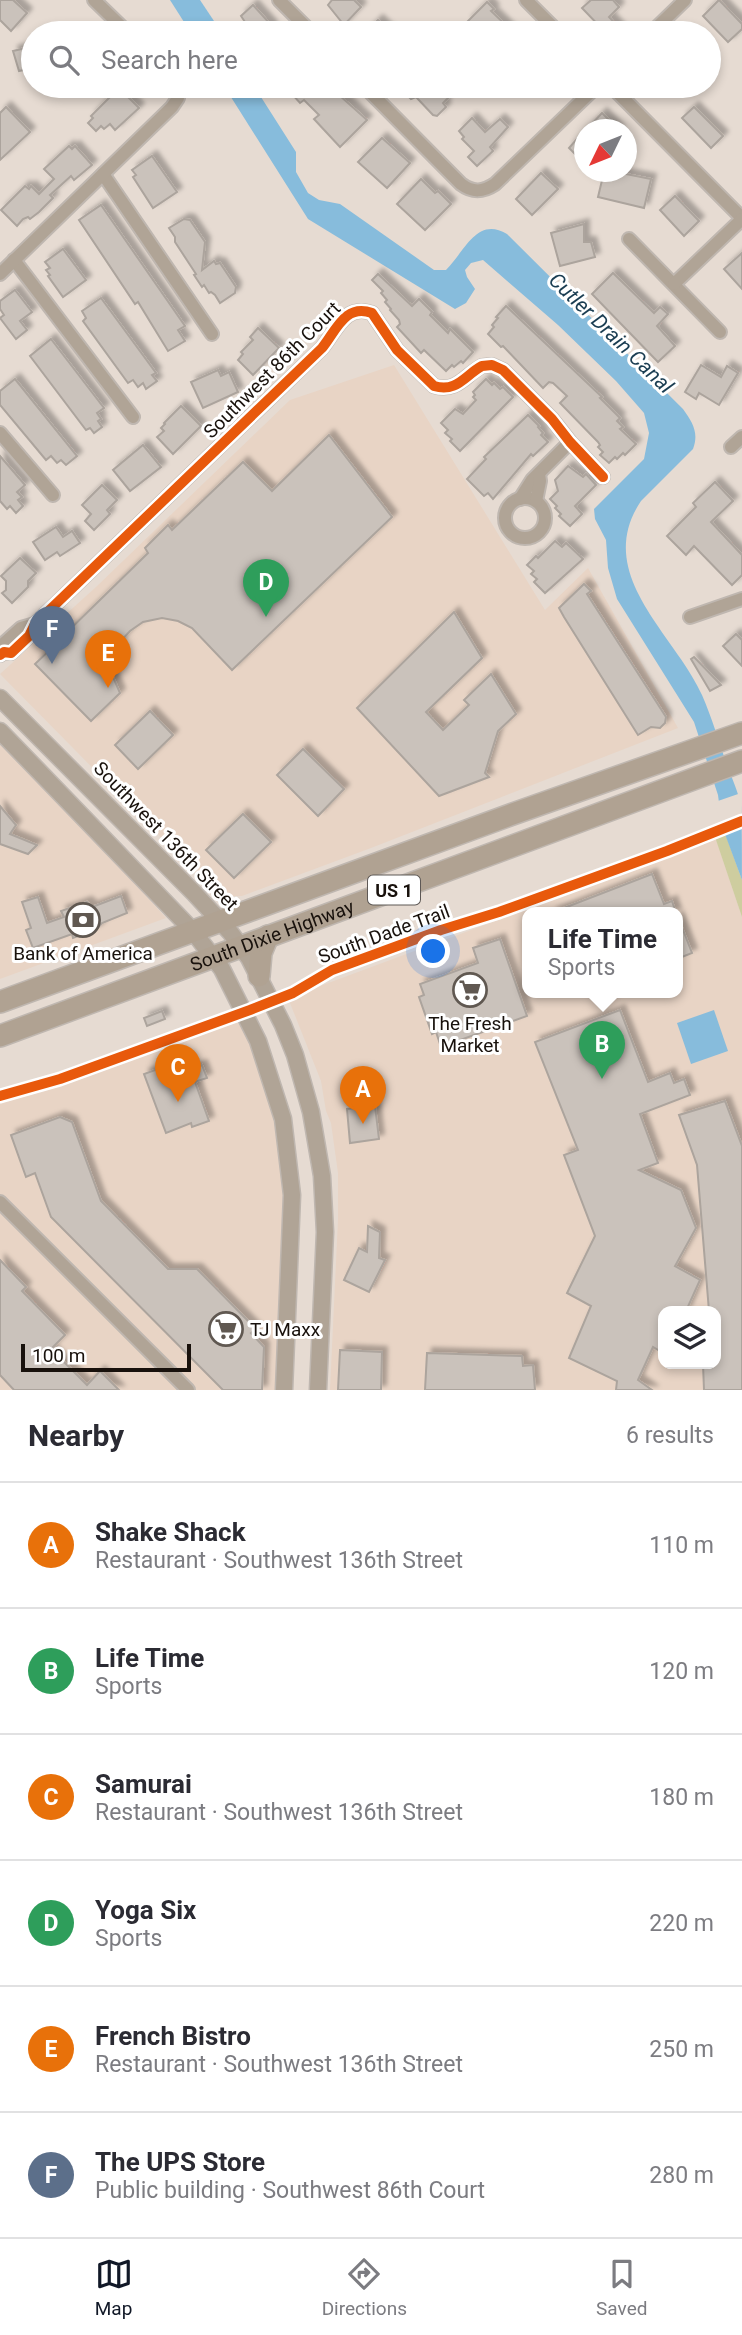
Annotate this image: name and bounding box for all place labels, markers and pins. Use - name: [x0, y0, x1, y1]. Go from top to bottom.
- pin: D: [243, 559, 289, 617]
- pin: F: [29, 606, 75, 664]
- pin: E: [85, 630, 131, 688]
- bank icon: Bank of America: [64, 901, 102, 939]
- place label: Bank of America: [13, 942, 153, 965]
- supermarket icon: The Fresh Market: [451, 971, 489, 1009]
- place label: The Fresh Market: [428, 1012, 512, 1057]
- pin: B: [579, 1021, 625, 1079]
- pin: C: [155, 1044, 201, 1102]
- pin: A: [340, 1066, 386, 1124]
- supermarket icon: TJ Maxx: [207, 1310, 245, 1348]
- place label: TJ Maxx: [250, 1318, 321, 1341]

